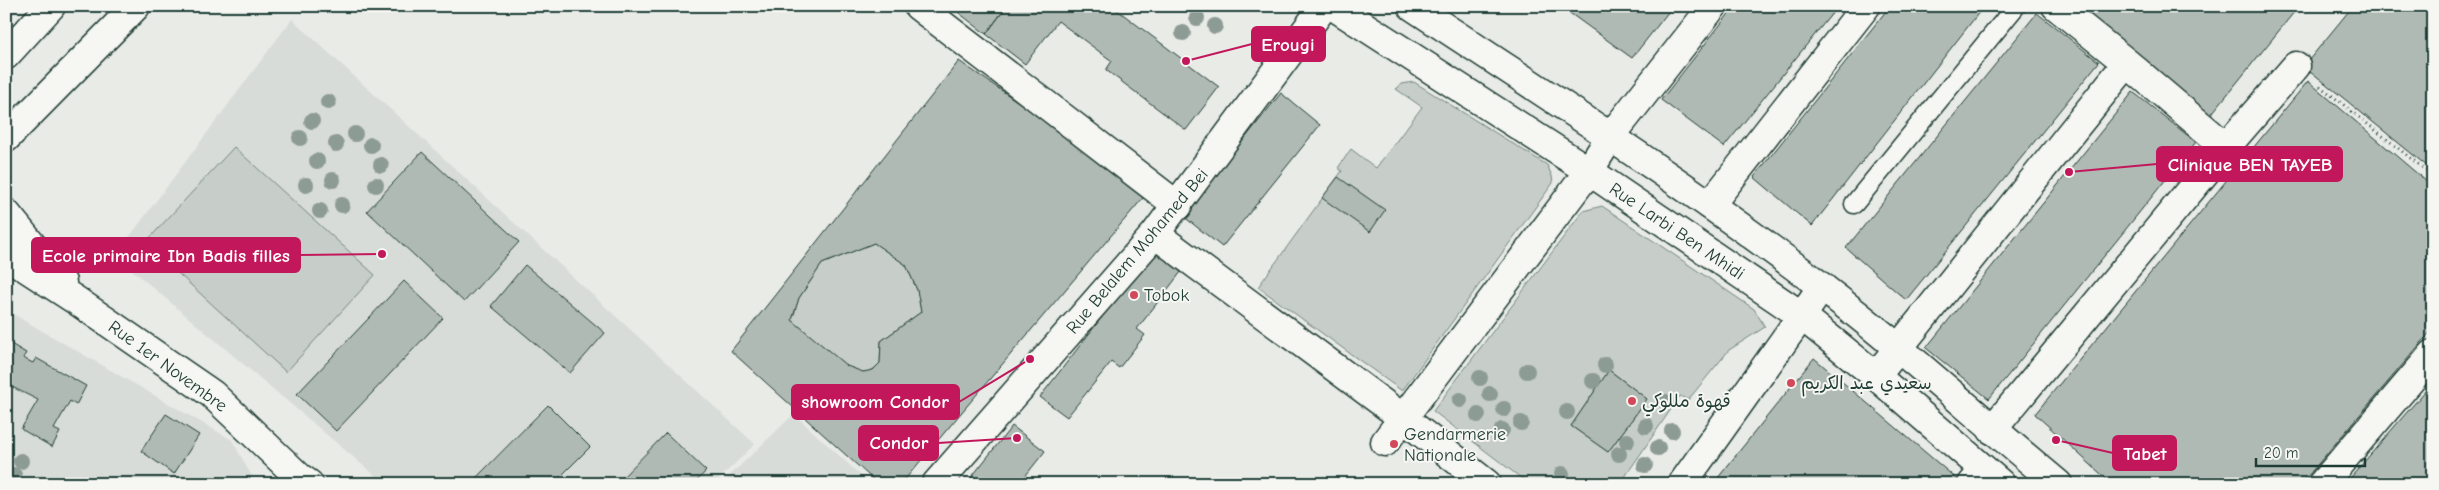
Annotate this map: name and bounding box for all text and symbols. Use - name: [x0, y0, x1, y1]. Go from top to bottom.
- callout: Erougi: [1252, 27, 1325, 61]
- text: Erougi: [1261, 34, 1315, 56]
- callout: Clinique BEN TAYEB: [2157, 147, 2342, 181]
- text: Clinique BEN TAYEB: [2168, 154, 2332, 176]
- street label: Rue Belalem Mohamed Bei: [1062, 164, 1213, 338]
- street label: Rue Larbi Ben Mhidi: [1605, 178, 1748, 284]
- callout: Ecole primaire Ibn Badis filles: [32, 238, 300, 272]
- text: Ecole primaire Ibn Badis filles: [42, 245, 290, 267]
- place label: Tobok: [1144, 285, 1189, 306]
- marker: Tobok: [1128, 289, 1140, 301]
- street label: Rue 1er Novembre: [104, 316, 231, 417]
- place label: سعيدي عبد الكريم: [1801, 373, 1932, 397]
- marker: سعيدي عبد الكريم: [1785, 377, 1797, 389]
- callout: showroom Condor: [792, 385, 959, 419]
- text: showroom Condor: [801, 391, 949, 413]
- place label: قهوة مللوكي: [1642, 391, 1731, 417]
- marker: قهوة مللوكي: [1626, 395, 1638, 407]
- place label: Gendarmerie Nationale: [1404, 424, 1506, 466]
- callout: Condor: [859, 426, 938, 460]
- text: Condor: [870, 432, 929, 454]
- scale bar: [2256, 435, 2365, 467]
- callout: Tabet: [2113, 436, 2176, 470]
- marker: Gendarmerie Nationale: [1388, 438, 1400, 450]
- text: Tabet: [2123, 443, 2168, 465]
- text: 20 m: [2264, 444, 2298, 462]

